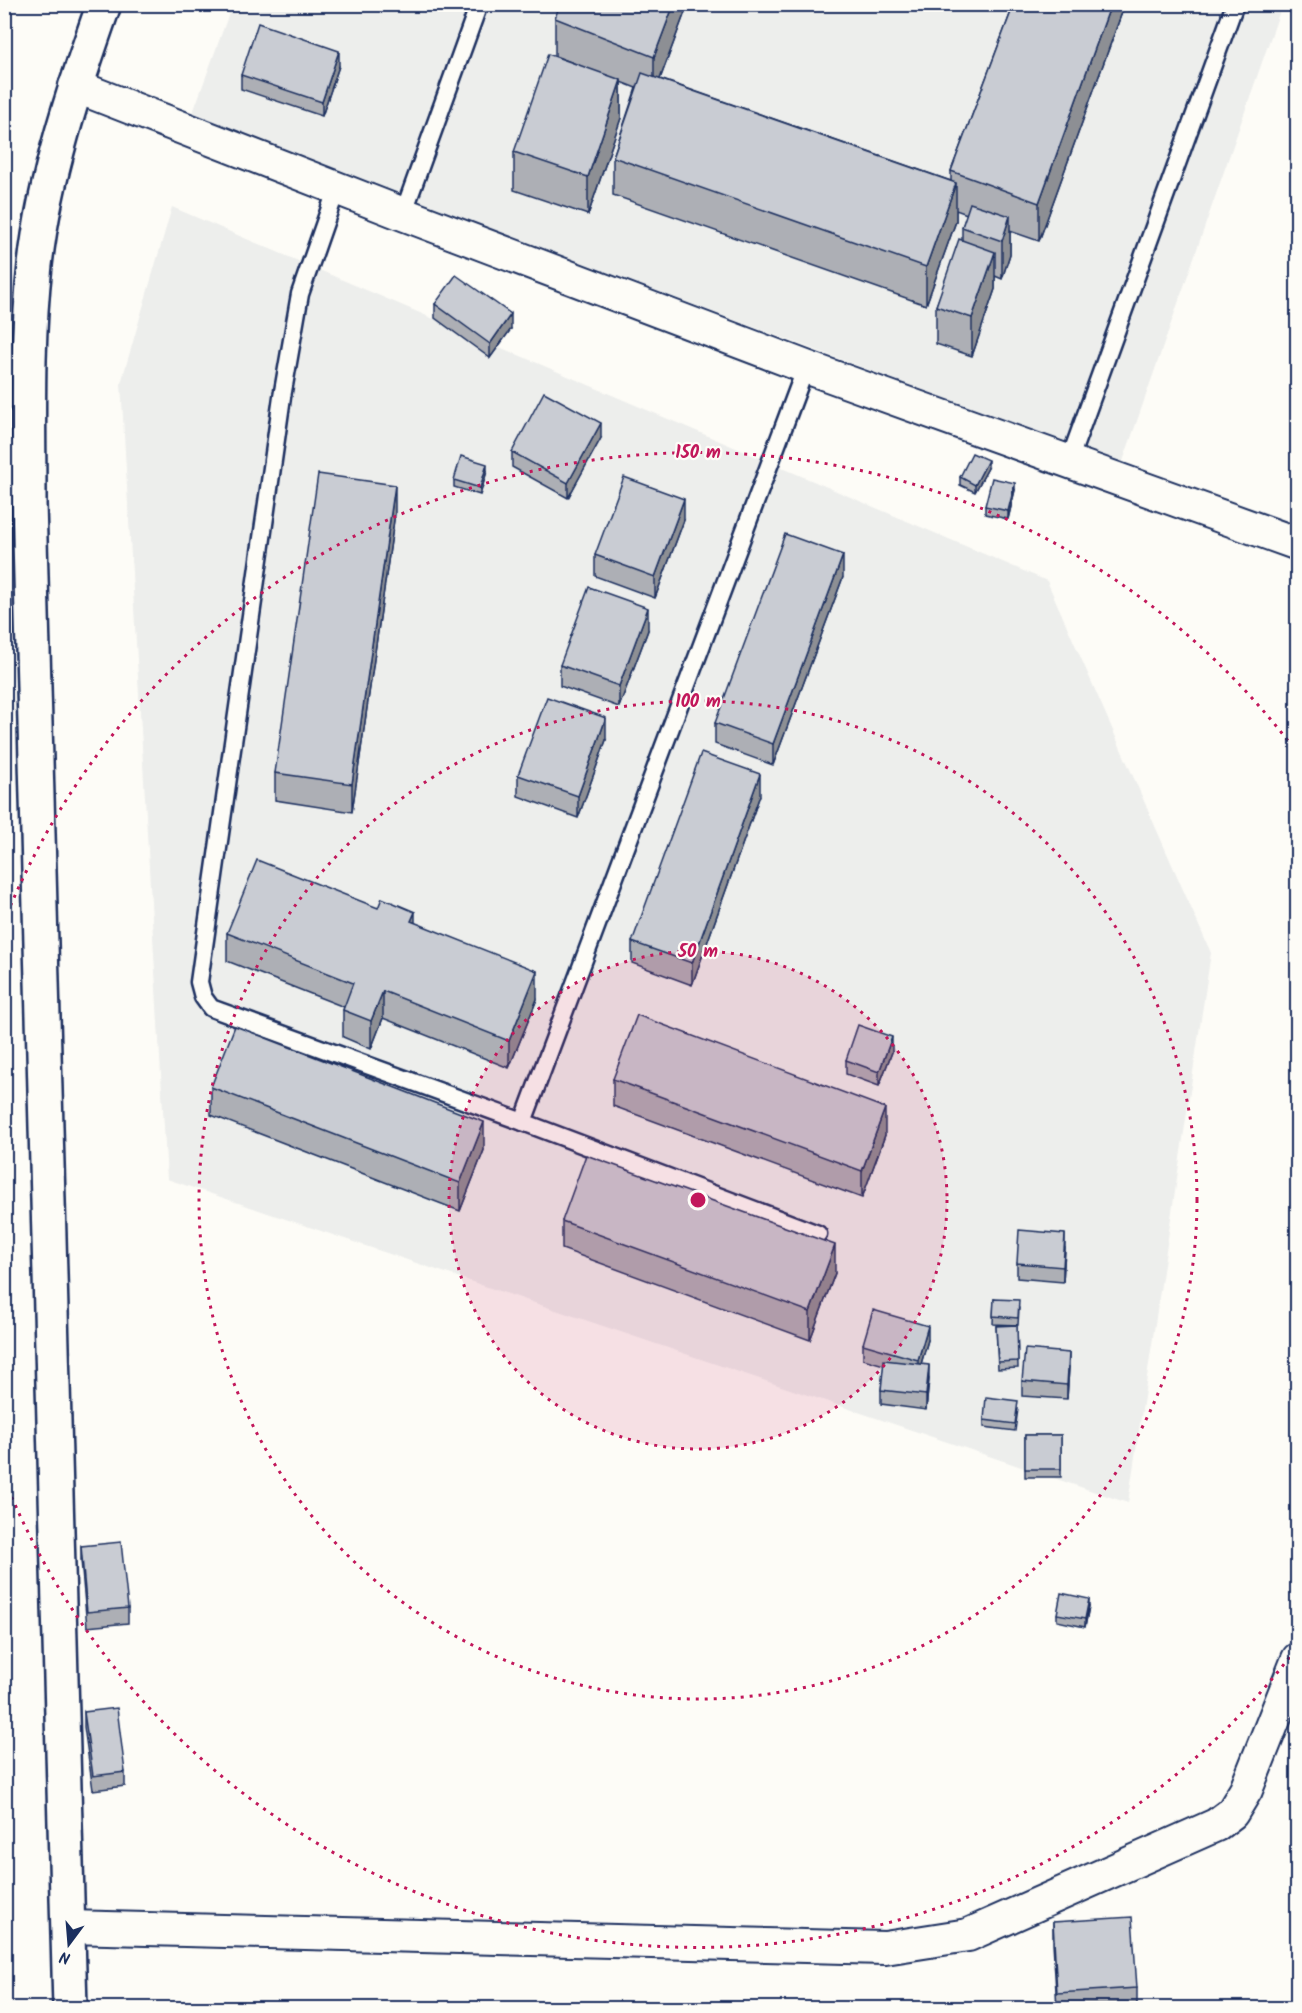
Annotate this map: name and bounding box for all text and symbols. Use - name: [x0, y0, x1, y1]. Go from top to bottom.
- text: 150 m: [675, 439, 721, 468]
- text: 100 m: [675, 688, 721, 717]
- text: 50 m: [677, 938, 718, 967]
- centre of rings: [688, 1190, 708, 1210]
- north arrow: [39, 1914, 99, 1974]
- text: N: [57, 1944, 74, 1970]

